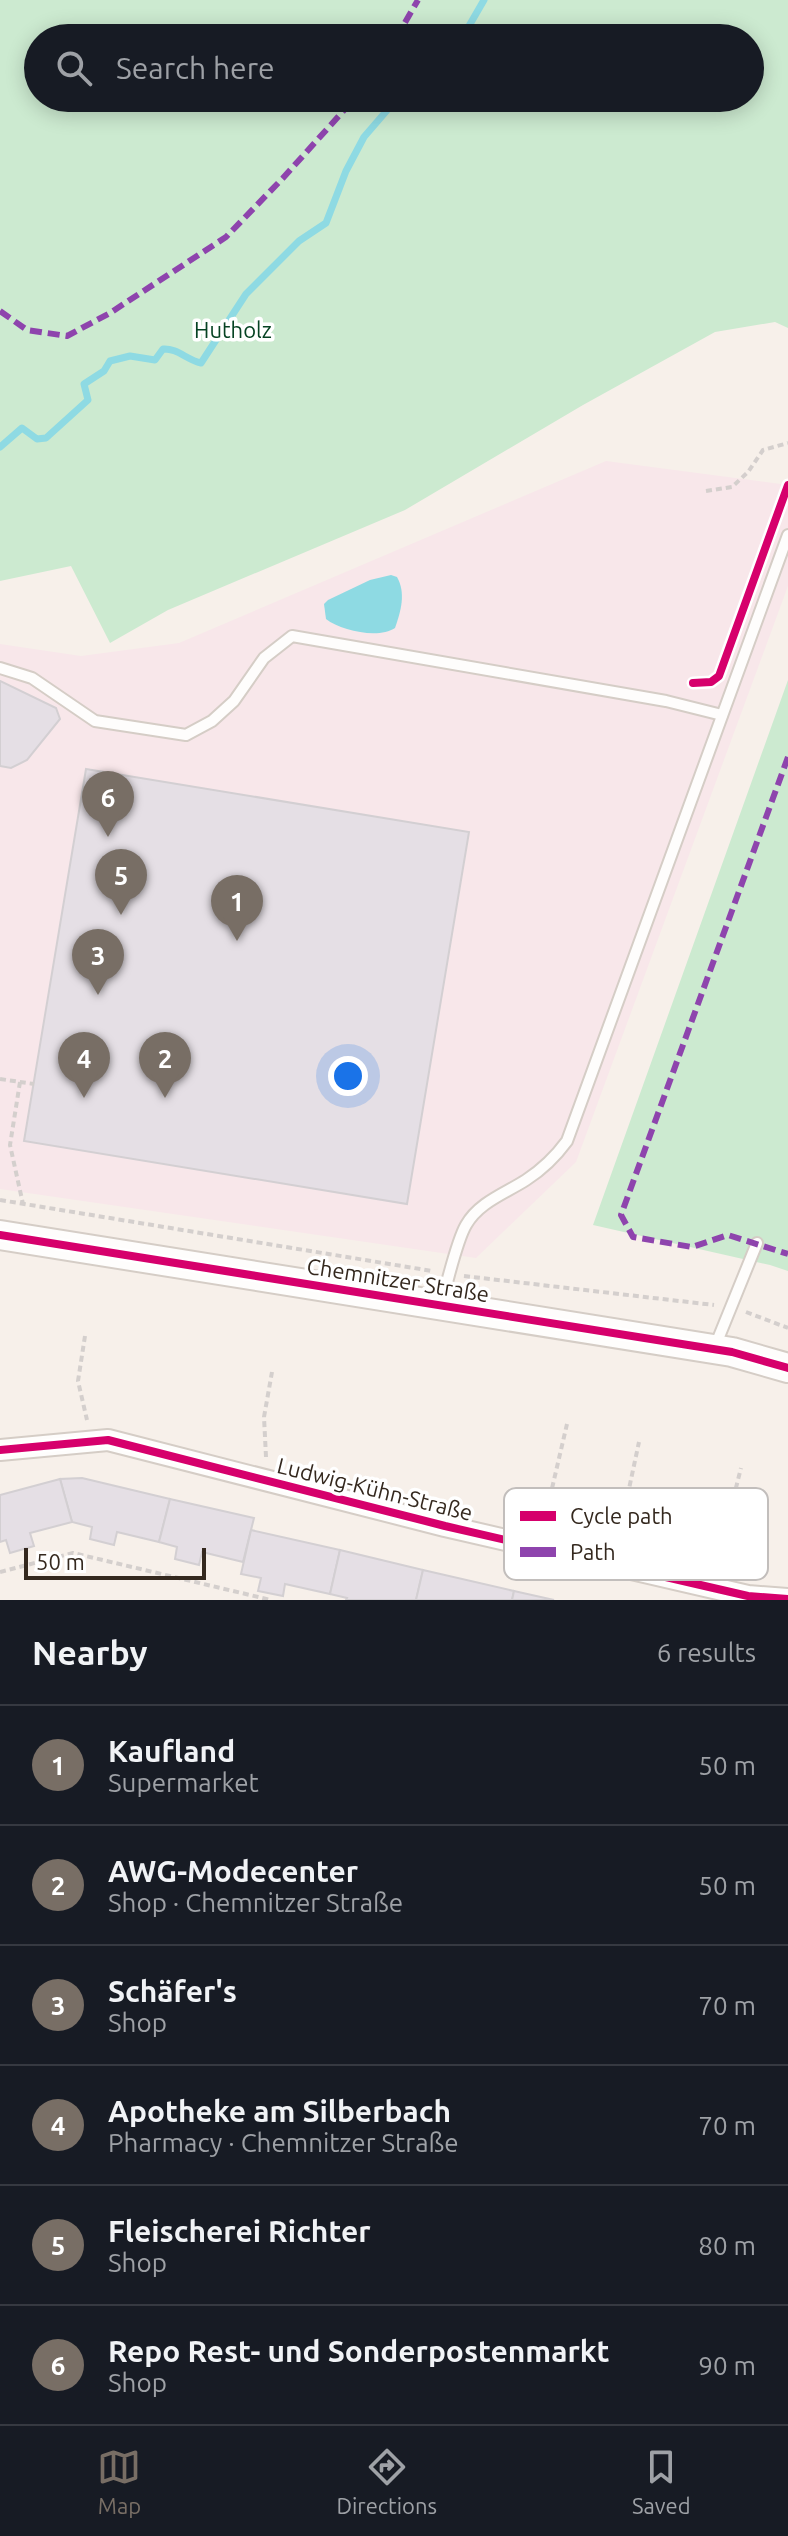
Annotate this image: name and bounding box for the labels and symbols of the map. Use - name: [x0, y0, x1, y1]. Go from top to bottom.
- park label: Hutholz: [194, 317, 272, 342]
- pin: 6: [82, 771, 134, 837]
- pin: 5: [95, 849, 147, 915]
- pin: 1: [211, 875, 263, 941]
- pin: 3: [72, 929, 124, 995]
- pin: 4: [58, 1032, 110, 1098]
- pin: 2: [139, 1032, 191, 1098]
- your location: [328, 1056, 368, 1096]
- street label: Chemnitzer Straße: [305, 1253, 491, 1306]
- street label: Ludwig-Kühn-Straße: [275, 1452, 475, 1525]
- legend: [504, 1488, 768, 1580]
- text: Cycle path: [570, 1503, 673, 1528]
- text: Path: [570, 1539, 615, 1564]
- scale bar: [24, 1544, 206, 1580]

